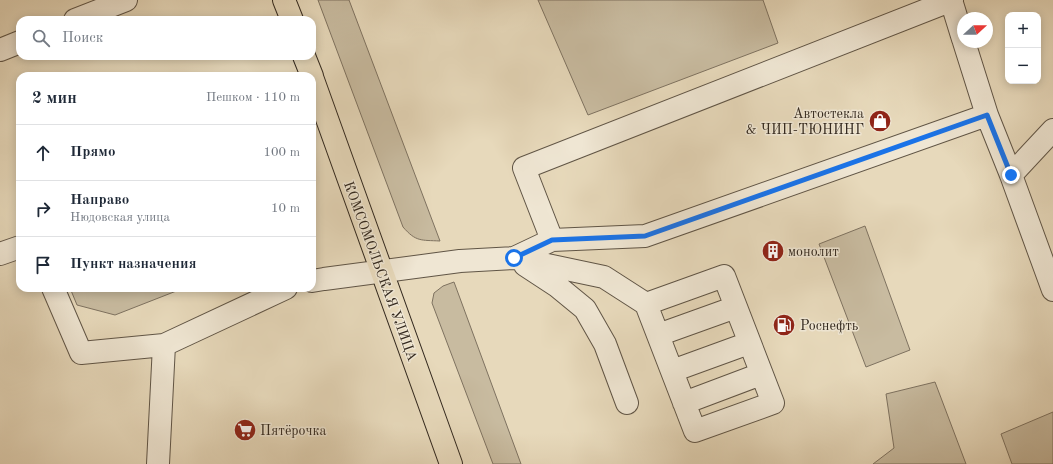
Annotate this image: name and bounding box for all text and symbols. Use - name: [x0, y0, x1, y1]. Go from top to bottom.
- north arrow: [957, 12, 993, 48]
- map controls: [1005, 12, 1041, 84]
- button: +: [1005, 12, 1041, 48]
- search box: [16, 16, 316, 60]
- icon: search: [30, 27, 52, 49]
- text: Поиск: [62, 31, 103, 46]
- button: −: [1005, 48, 1041, 84]
- text: 2 мин: [32, 90, 77, 107]
- text: Пешком · 110 m: [206, 91, 300, 104]
- place label: Автостекла & ЧИП-ТЮНИНГ: [746, 107, 864, 137]
- shop icon: Автостекла & ЧИП-ТЮНИНГ: [867, 108, 893, 134]
- icon: ahead: [32, 142, 54, 164]
- text: Прямо: [70, 145, 116, 160]
- text: 100 m: [263, 146, 300, 159]
- route end: [1002, 166, 1020, 184]
- street label: КОМСОМОЛЬСКАЯ УЛИЦА: [341, 180, 419, 363]
- text: Направо: [70, 193, 129, 208]
- icon: right: [32, 198, 54, 220]
- text: 10 m: [271, 202, 300, 215]
- text: Нюдовская улица: [70, 211, 170, 224]
- building icon: монолит: [760, 238, 786, 264]
- place label: монолит: [788, 245, 839, 259]
- route start: [505, 249, 523, 267]
- icon: arrive: [32, 254, 54, 276]
- text: Пункт назначения: [70, 257, 197, 272]
- fuel station icon: Роснефть: [771, 312, 797, 338]
- place label: Роснефть: [800, 319, 859, 334]
- supermarket icon: Пятёрочка: [232, 417, 258, 443]
- place label: Пятёрочка: [260, 424, 327, 438]

